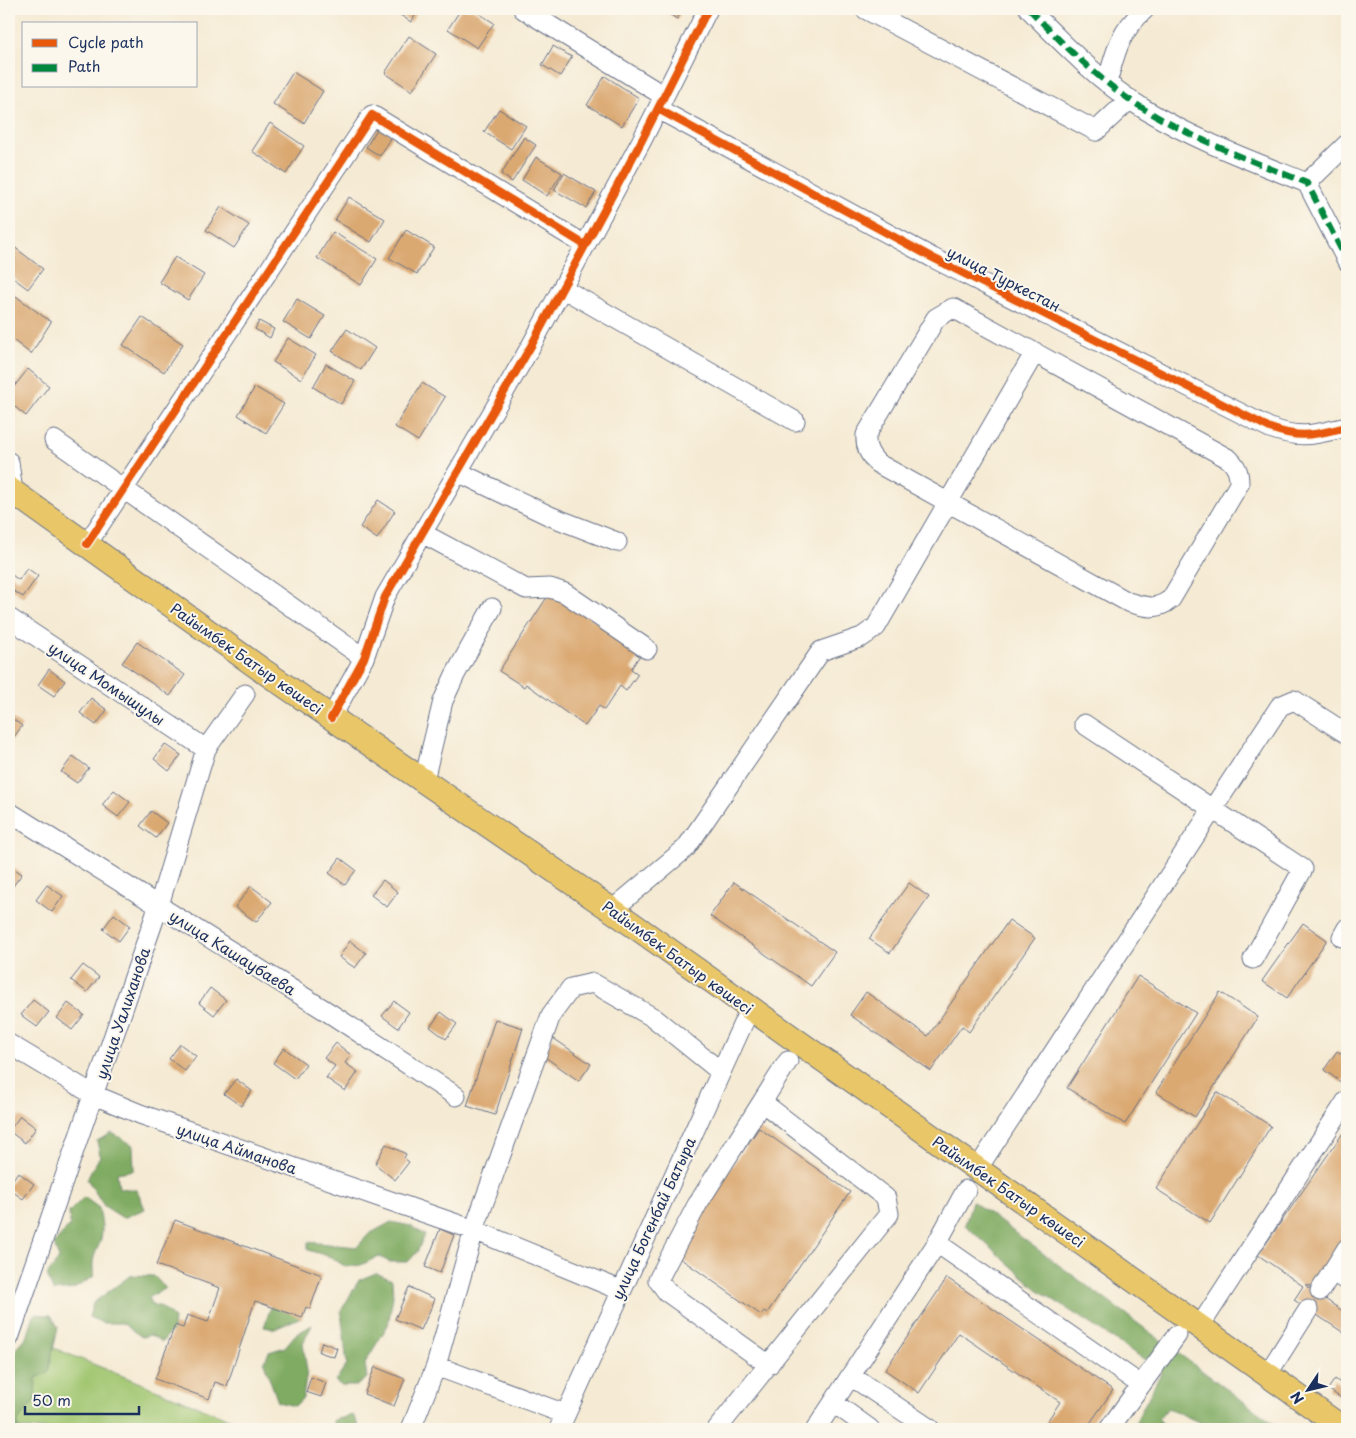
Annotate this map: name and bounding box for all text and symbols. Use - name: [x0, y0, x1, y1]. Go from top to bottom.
- legend: [22, 22, 198, 88]
- text: Cycle path: [68, 30, 144, 53]
- text: Path: [68, 54, 100, 77]
- street label: улица Туркестан: [943, 239, 1065, 317]
- street label: Райымбек Батыр көшесі: [166, 596, 328, 720]
- street label: улица Момышулы: [44, 636, 170, 730]
- street label: Райымбек Батыр көшесі: [598, 894, 758, 1020]
- street label: улица Кашаубаева: [165, 904, 301, 1001]
- street label: улица Уалиханова: [89, 943, 156, 1082]
- street label: улица Айманова: [174, 1117, 301, 1180]
- street label: Райымбек Батыр көшесі: [928, 1129, 1090, 1253]
- street label: улица Богенбай Батыра: [605, 1132, 701, 1303]
- north arrow: [1284, 1366, 1334, 1416]
- scale bar: [25, 1383, 139, 1415]
- text: N: [1285, 1387, 1309, 1408]
- text: 50 m: [32, 1388, 71, 1411]

